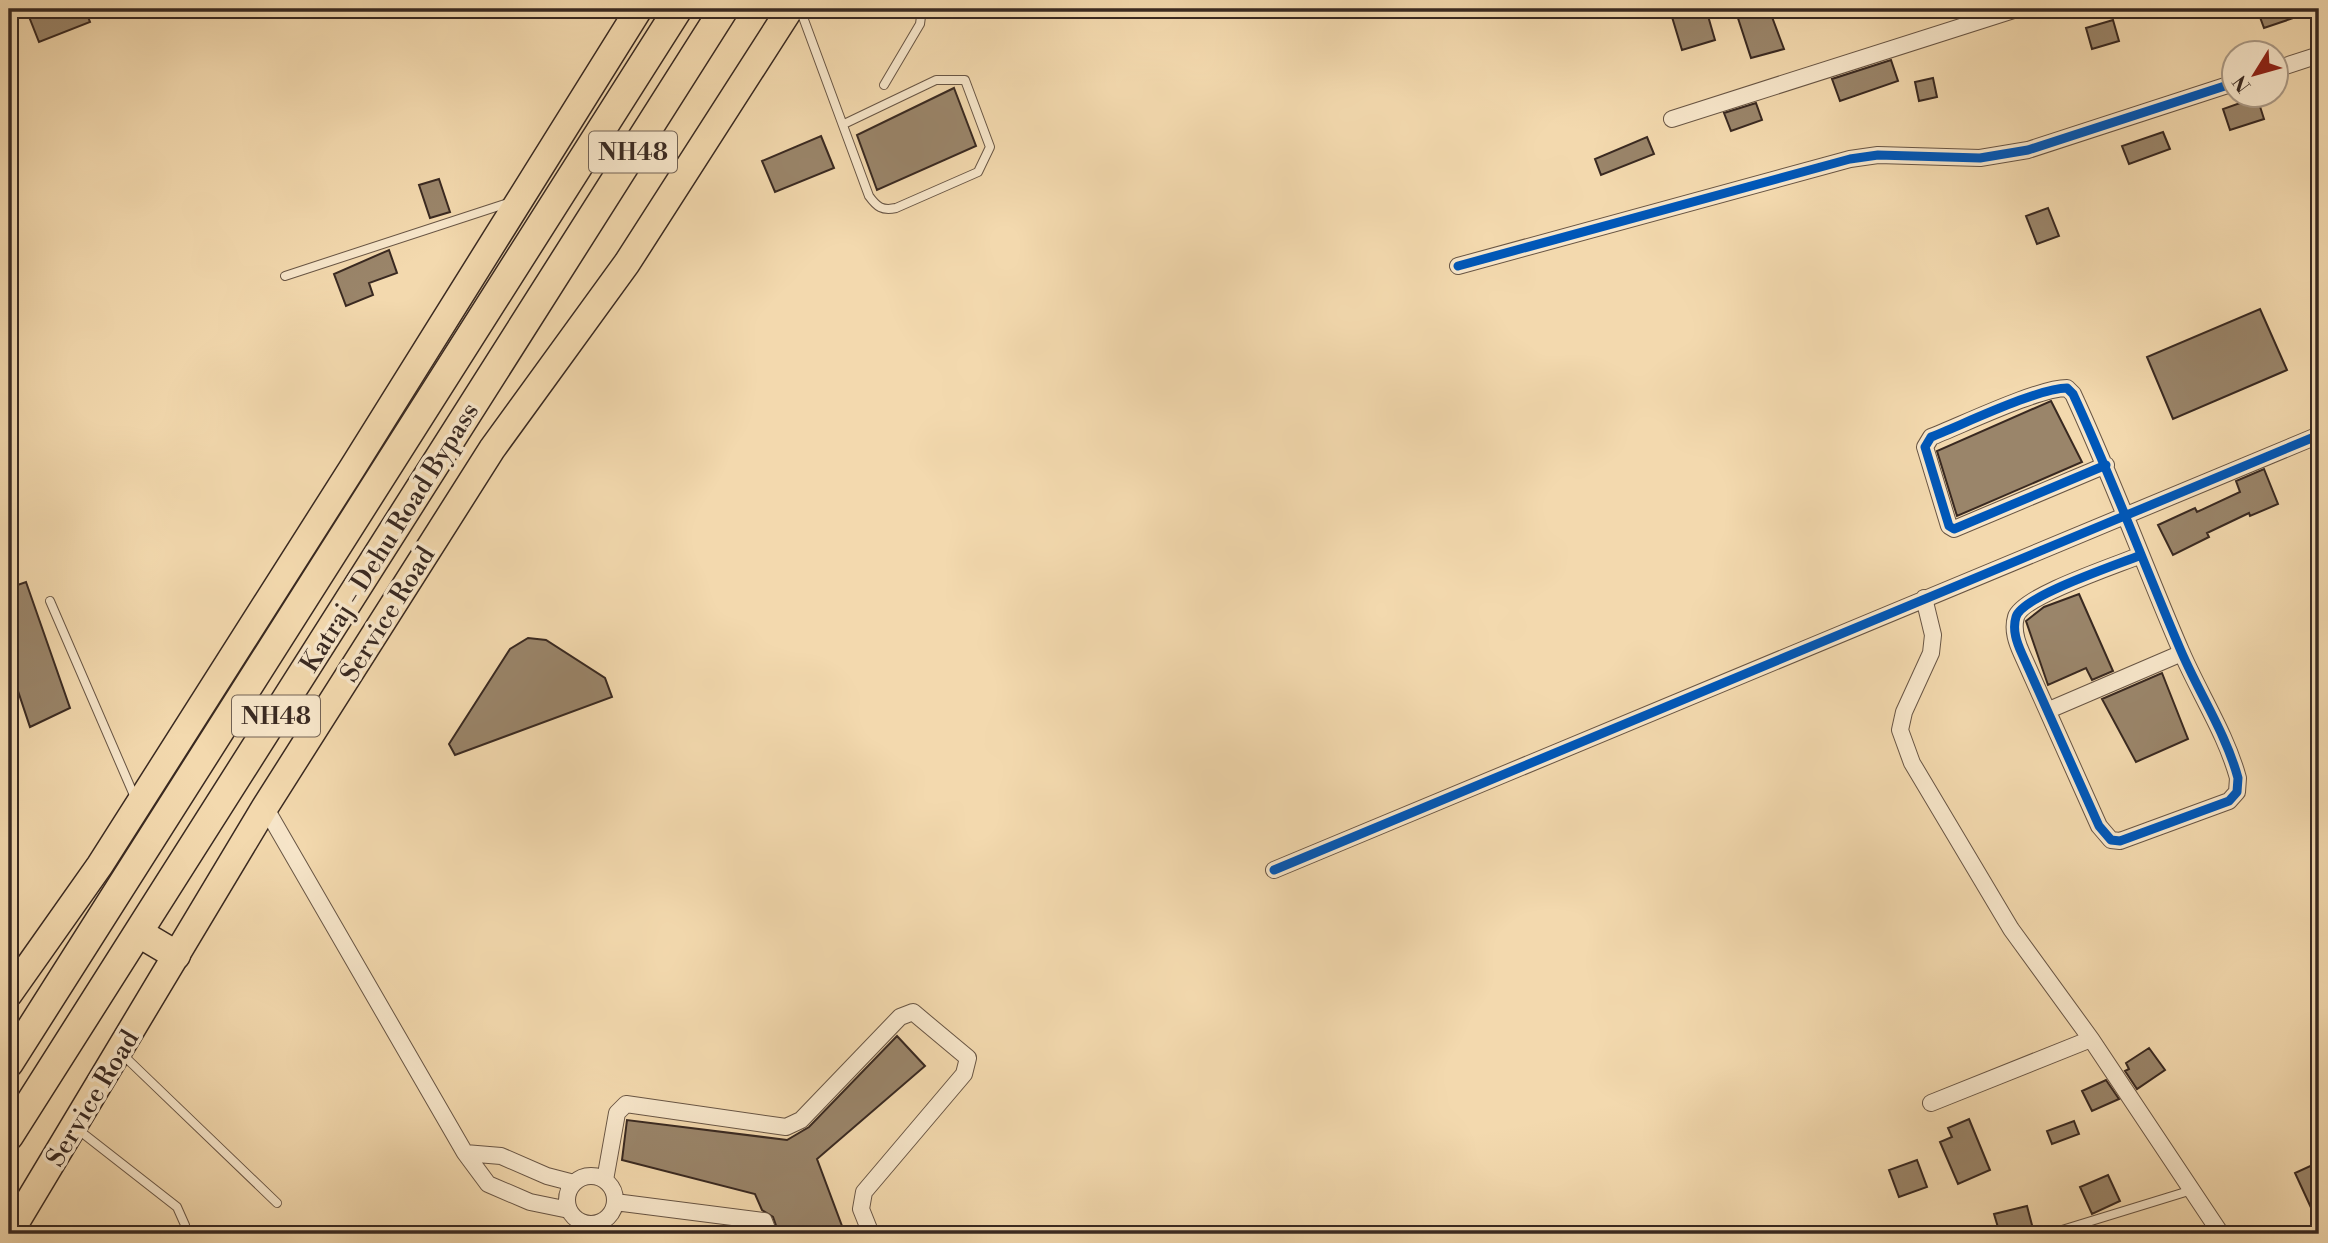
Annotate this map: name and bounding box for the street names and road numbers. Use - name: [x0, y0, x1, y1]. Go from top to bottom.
- road number: NH48: [589, 132, 677, 172]
- street label: Katraj - Dehu Road Bypass: [294, 397, 486, 678]
- street label: Service Road: [334, 541, 442, 688]
- road number: NH48: [232, 696, 320, 736]
- street label: Service Road: [40, 1024, 146, 1173]

